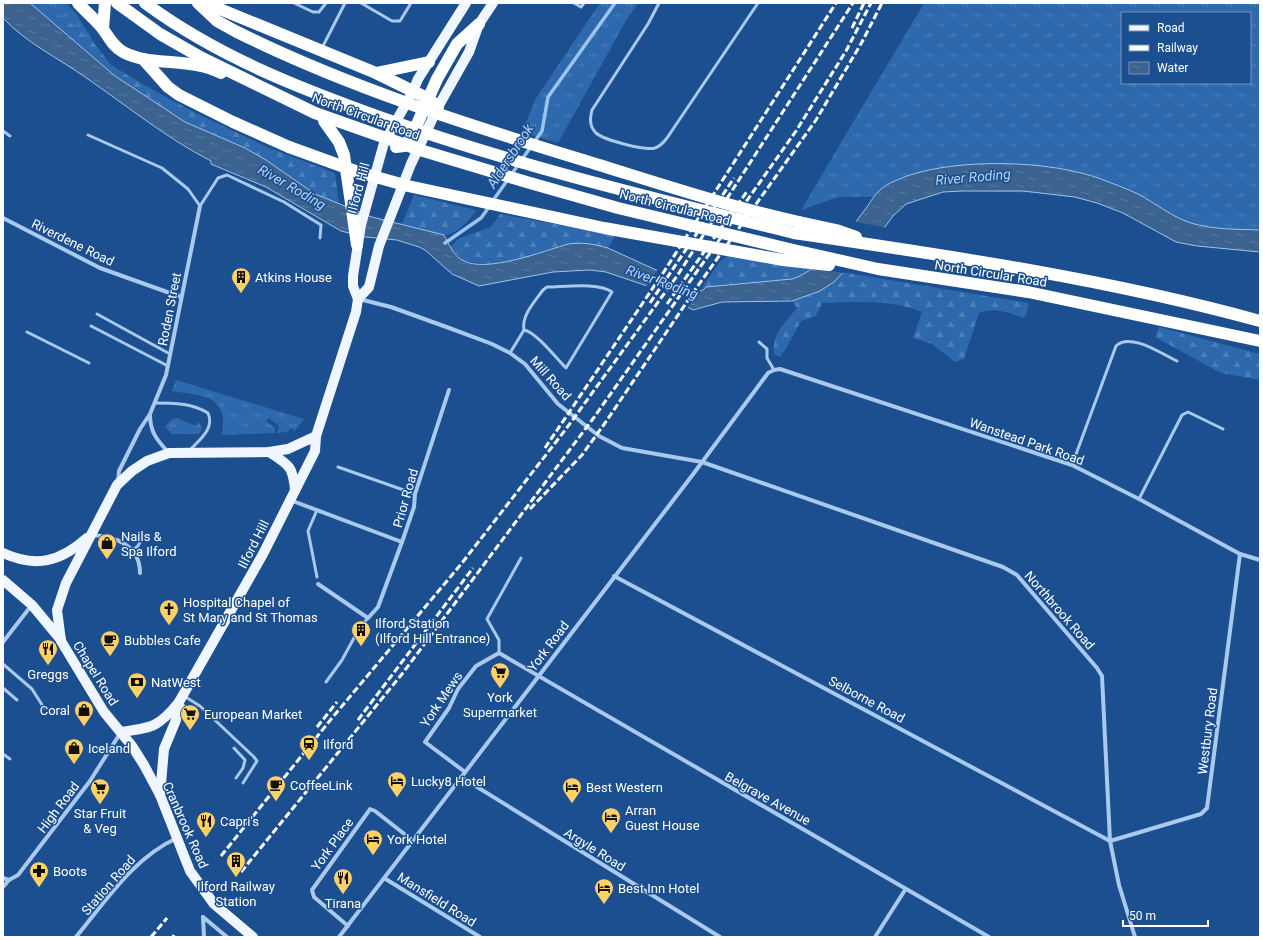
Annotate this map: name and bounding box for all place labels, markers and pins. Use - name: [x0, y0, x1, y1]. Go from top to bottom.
- building icon: Atkins House: [230, 266, 252, 294]
- place label: Atkins House: [255, 270, 332, 285]
- place label: Nails & Spa Ilford: [121, 529, 177, 559]
- shop icon: Nails & Spa Ilford: [96, 532, 118, 560]
- place label: Hospital Chapel of St Mary and St Thomas: [183, 595, 318, 625]
- church icon: Hospital Chapel of St Mary and St Thomas: [158, 598, 180, 626]
- place label: Ilford Station (Ilford Hill Entrance): [375, 616, 490, 646]
- building icon: Ilford Station (Ilford Hill Entrance): [350, 619, 372, 647]
- cafe icon: Bubbles Cafe: [99, 629, 121, 657]
- place label: Bubbles Cafe: [124, 633, 201, 648]
- restaurant icon: Greggs: [37, 638, 59, 666]
- supermarket icon: York Supermarket: [489, 661, 511, 689]
- place label: Greggs: [27, 667, 69, 682]
- bank icon: NatWest: [126, 671, 148, 699]
- place label: NatWest: [151, 675, 201, 690]
- place label: York Supermarket: [463, 690, 537, 720]
- shop icon: Coral: [73, 699, 95, 727]
- place label: Coral: [40, 703, 70, 718]
- supermarket icon: European Market: [179, 703, 201, 731]
- place label: European Market: [204, 707, 302, 722]
- station icon: Ilford: [298, 733, 320, 761]
- shop icon: Iceland: [63, 737, 85, 765]
- place label: Ilford: [323, 737, 353, 752]
- place label: Iceland: [88, 741, 130, 756]
- hotel icon: Lucky8 Hotel: [386, 770, 408, 798]
- cafe icon: CoffeeLink: [265, 774, 287, 802]
- place label: Lucky8 Hotel: [411, 774, 486, 789]
- hotel icon: Best Western: [561, 776, 583, 804]
- supermarket icon: Star Fruit & Veg: [89, 777, 111, 805]
- place label: CoffeeLink: [290, 778, 353, 793]
- place label: Best Western: [586, 780, 663, 795]
- place label: Arran Guest House: [625, 803, 700, 833]
- place label: Star Fruit & Veg: [74, 806, 126, 836]
- hotel icon: Arran Guest House: [600, 806, 622, 834]
- restaurant icon: Capri's: [195, 810, 217, 838]
- place label: Capri's: [220, 814, 259, 829]
- hotel icon: York Hotel: [362, 828, 384, 856]
- place label: York Hotel: [387, 832, 447, 847]
- building icon: Ilford Railway Station: [225, 850, 247, 878]
- pharmacy icon: Boots: [28, 860, 50, 888]
- place label: Boots: [53, 864, 87, 879]
- restaurant icon: Tirana: [332, 867, 354, 895]
- hotel icon: Best Inn Hotel: [593, 877, 615, 905]
- place label: Ilford Railway Station: [197, 879, 275, 909]
- place label: Best Inn Hotel: [618, 881, 699, 896]
- place label: Tirana: [325, 896, 361, 911]

